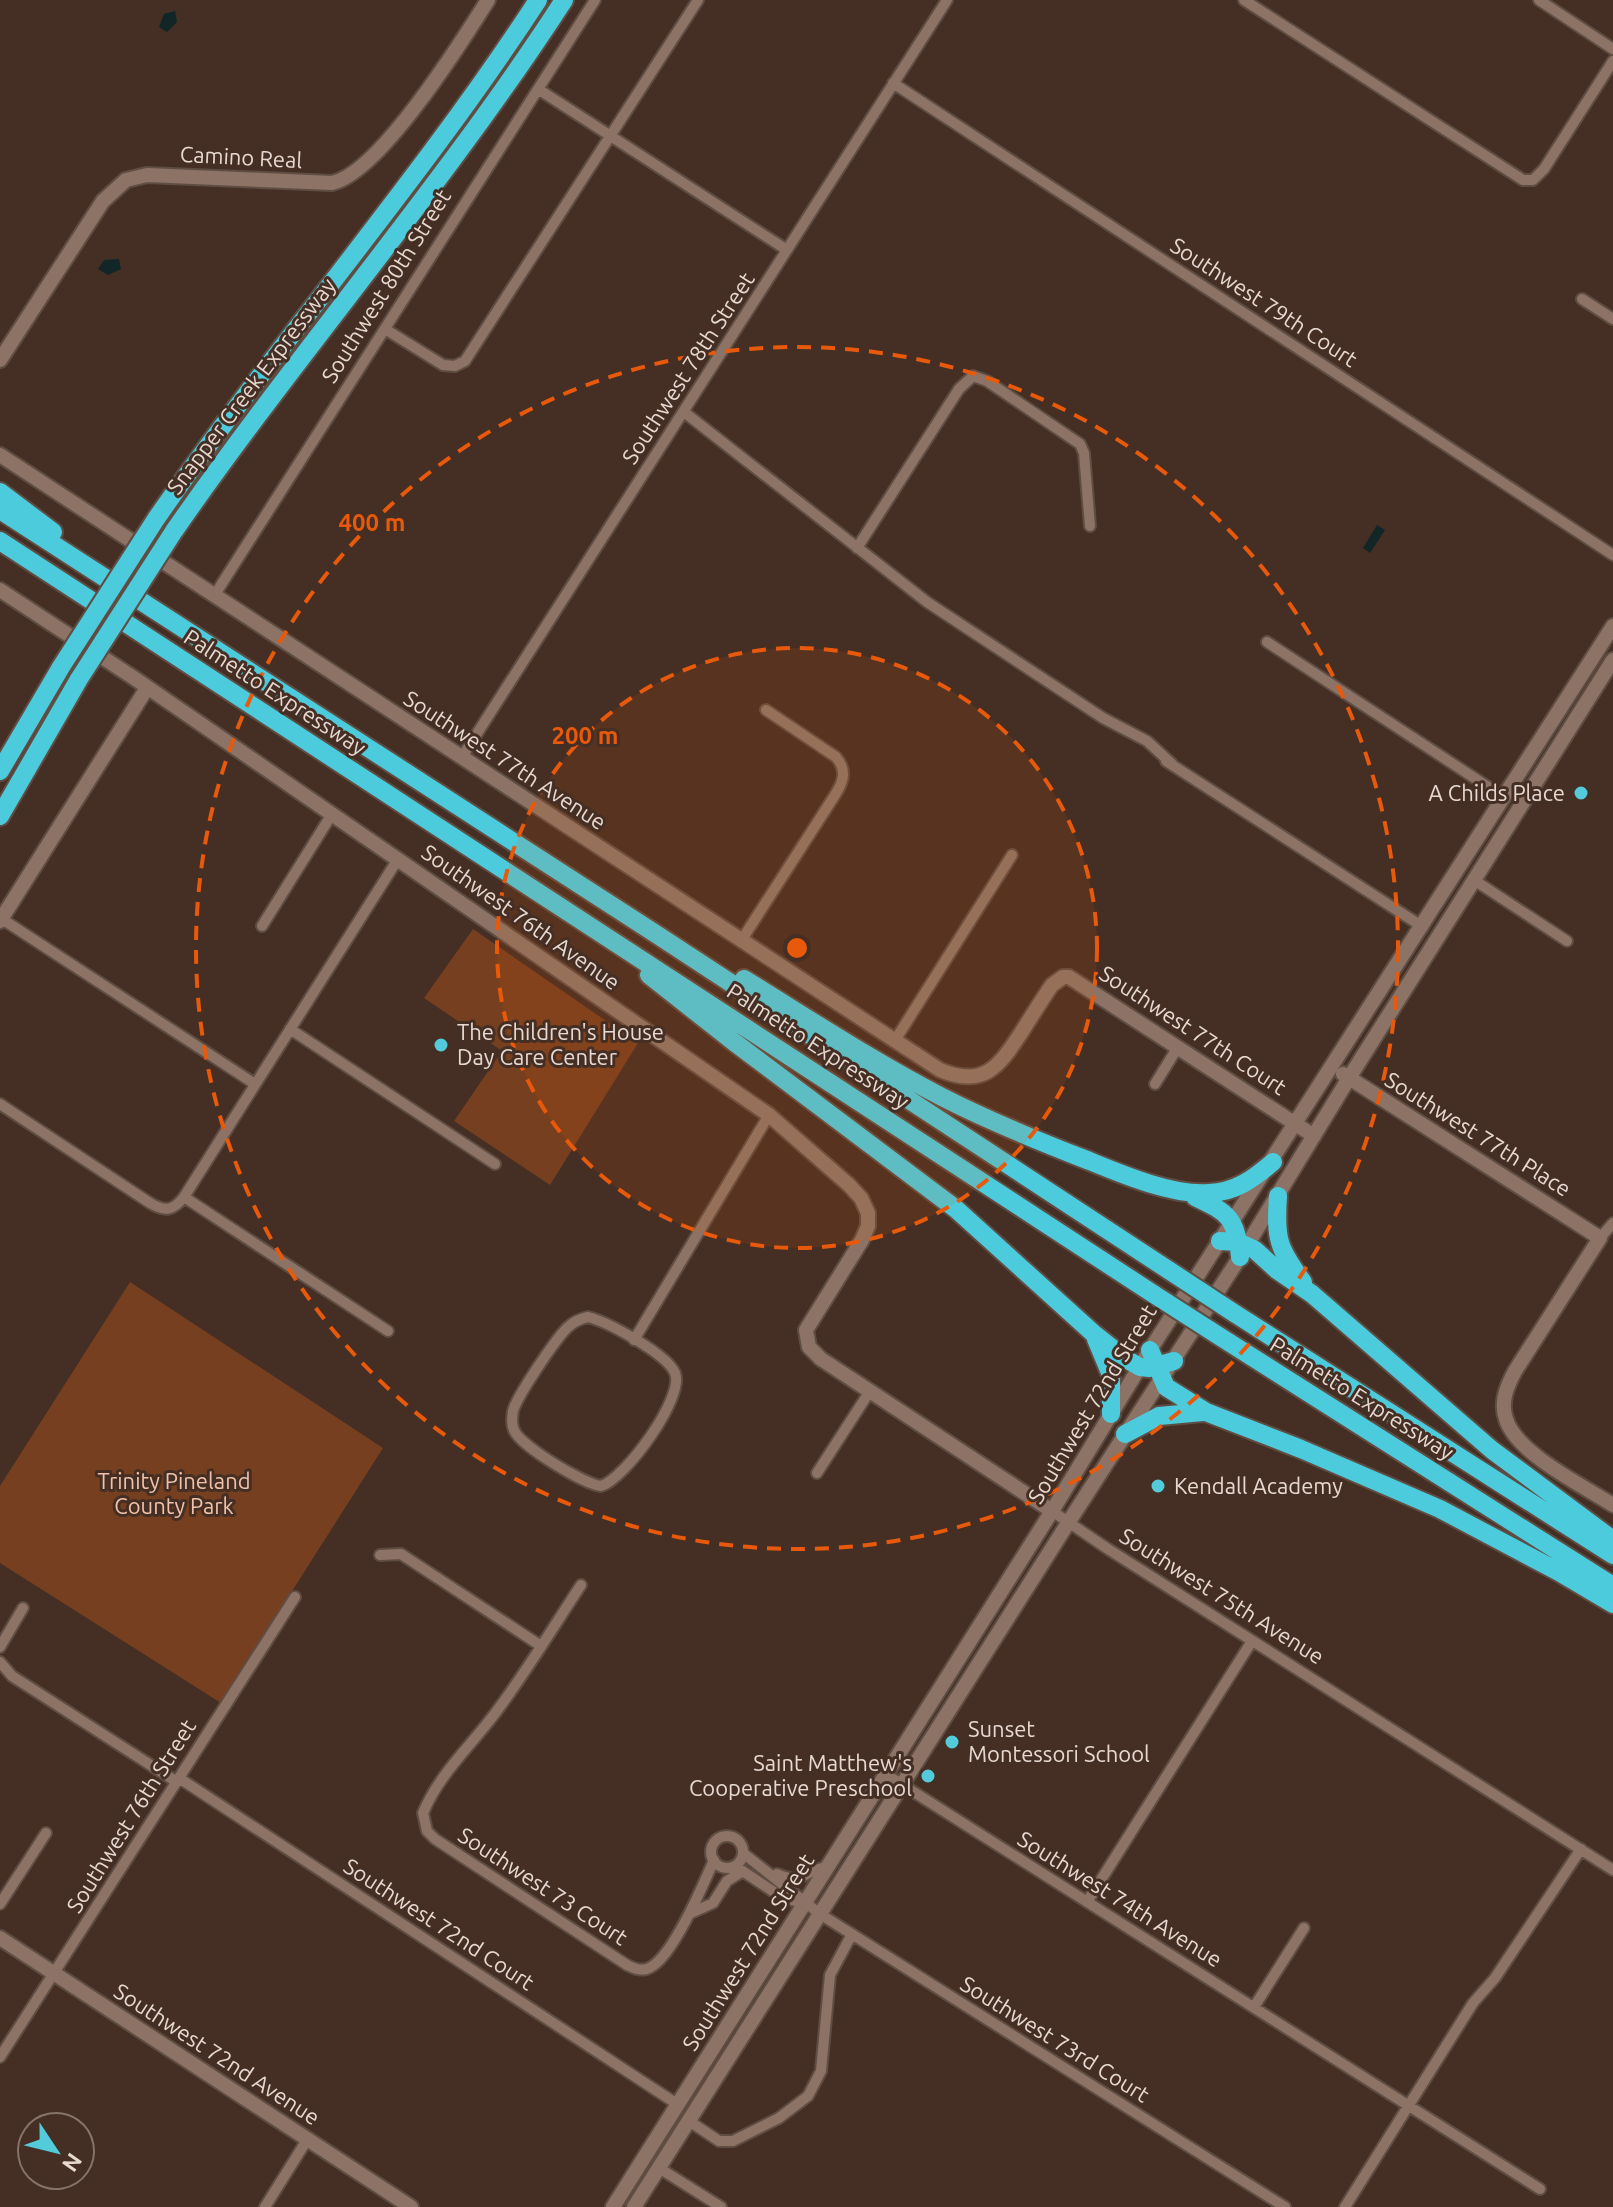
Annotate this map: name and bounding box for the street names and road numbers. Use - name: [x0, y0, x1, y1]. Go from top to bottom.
- street label: Camino Real: [179, 141, 303, 172]
- street label: Southwest 80th Street: [316, 184, 455, 387]
- street label: Southwest 79th Court: [1166, 232, 1363, 371]
- street label: Southwest 78th Street: [616, 267, 759, 468]
- street label: Snapper Creek Expressway: [161, 272, 340, 499]
- street label: Palmetto Expressway: [180, 624, 371, 760]
- street label: Southwest 77th Avenue: [400, 685, 611, 834]
- street label: Southwest 76th Avenue: [418, 839, 625, 994]
- street label: Southwest 77th Court: [1095, 960, 1292, 1099]
- street label: Palmetto Expressway: [723, 978, 914, 1114]
- street label: Southwest 77th Place: [1381, 1066, 1576, 1201]
- street label: Southwest 72nd Street: [1022, 1300, 1161, 1508]
- street label: Palmetto Expressway: [1266, 1331, 1459, 1464]
- street label: Southwest 75th Avenue: [1116, 1523, 1329, 1669]
- street label: Southwest 76th Street: [61, 1714, 200, 1917]
- street label: Southwest 73 Court: [454, 1822, 633, 1950]
- street label: Southwest 74th Avenue: [1014, 1826, 1227, 1972]
- street label: Southwest 72nd Street: [677, 1848, 819, 2055]
- street label: Southwest 72nd Court: [339, 1853, 539, 1995]
- street label: Southwest 73rd Court: [956, 1970, 1154, 2107]
- street label: Southwest 72nd Avenue: [110, 1978, 325, 2129]

